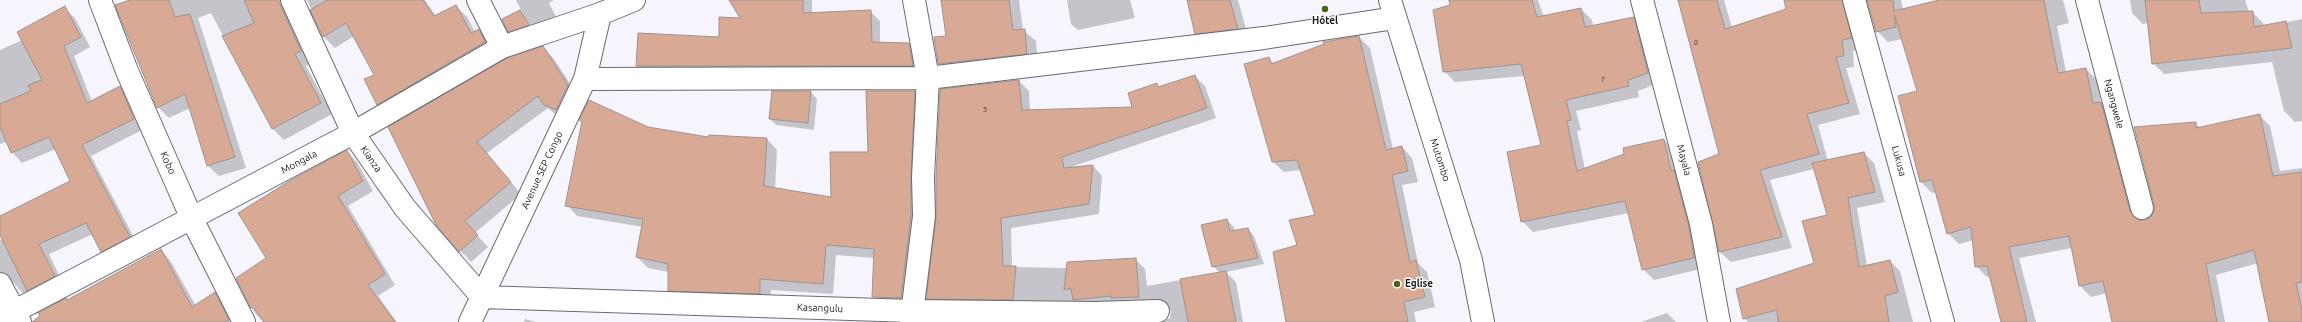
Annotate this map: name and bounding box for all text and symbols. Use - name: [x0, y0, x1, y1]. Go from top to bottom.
- marker: Hôtel: [1320, 4, 1330, 14]
- place label: Hôtel: [1312, 15, 1338, 27]
- house number: 8: [1694, 37, 1698, 47]
- house number: 7: [1601, 74, 1605, 84]
- street label: Ngangwele: [2102, 78, 2126, 130]
- house number: 5: [983, 104, 987, 114]
- street label: Avenue SEP Congo: [519, 129, 565, 211]
- street label: Mutombo: [1427, 137, 1453, 183]
- street label: Mayala: [1674, 143, 1694, 177]
- street label: Kianza: [358, 144, 384, 174]
- street label: Lukusa: [1889, 144, 1909, 178]
- street label: Mongala: [279, 148, 319, 176]
- street label: Kobo: [158, 150, 178, 176]
- place label: Eglise: [1405, 278, 1433, 290]
- marker: Eglise: [1392, 279, 1402, 289]
- street label: Kasangulu: [797, 301, 843, 315]

